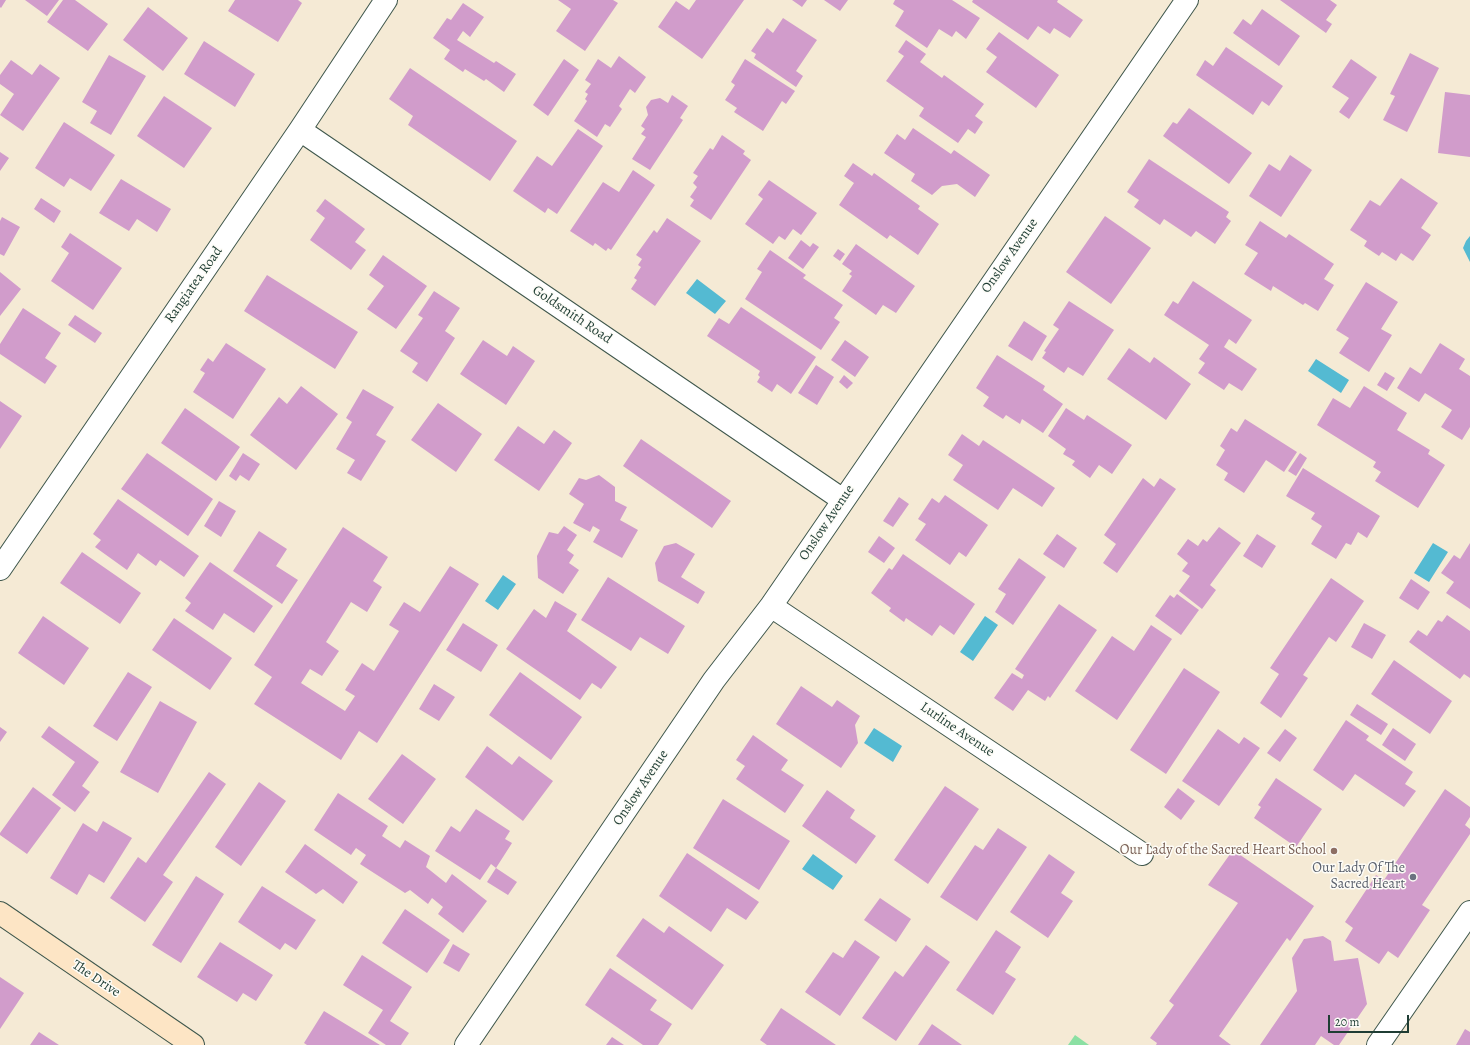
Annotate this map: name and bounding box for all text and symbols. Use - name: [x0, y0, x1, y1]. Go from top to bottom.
- street label: Onslow Avenue: [978, 215, 1042, 297]
- street label: Rangiatea Road: [162, 244, 226, 326]
- street label: Goldsmith Road: [529, 282, 615, 348]
- street label: Onslow Avenue: [796, 482, 858, 564]
- street label: Lurline Avenue: [917, 699, 997, 761]
- street label: Onslow Avenue: [610, 747, 672, 829]
- place label: Our Lady of the Sacred Heart School: [1120, 843, 1326, 859]
- marker: Our Lady of the Sacred Heart School: [1329, 846, 1339, 856]
- place label: Our Lady Of The Sacred Heart: [1312, 861, 1405, 894]
- marker: Our Lady Of The Sacred Heart: [1408, 872, 1418, 882]
- street label: The Drive: [69, 957, 123, 1001]
- scale bar: [1330, 1007, 1411, 1033]
- text: 20 m: [1335, 1014, 1359, 1030]

